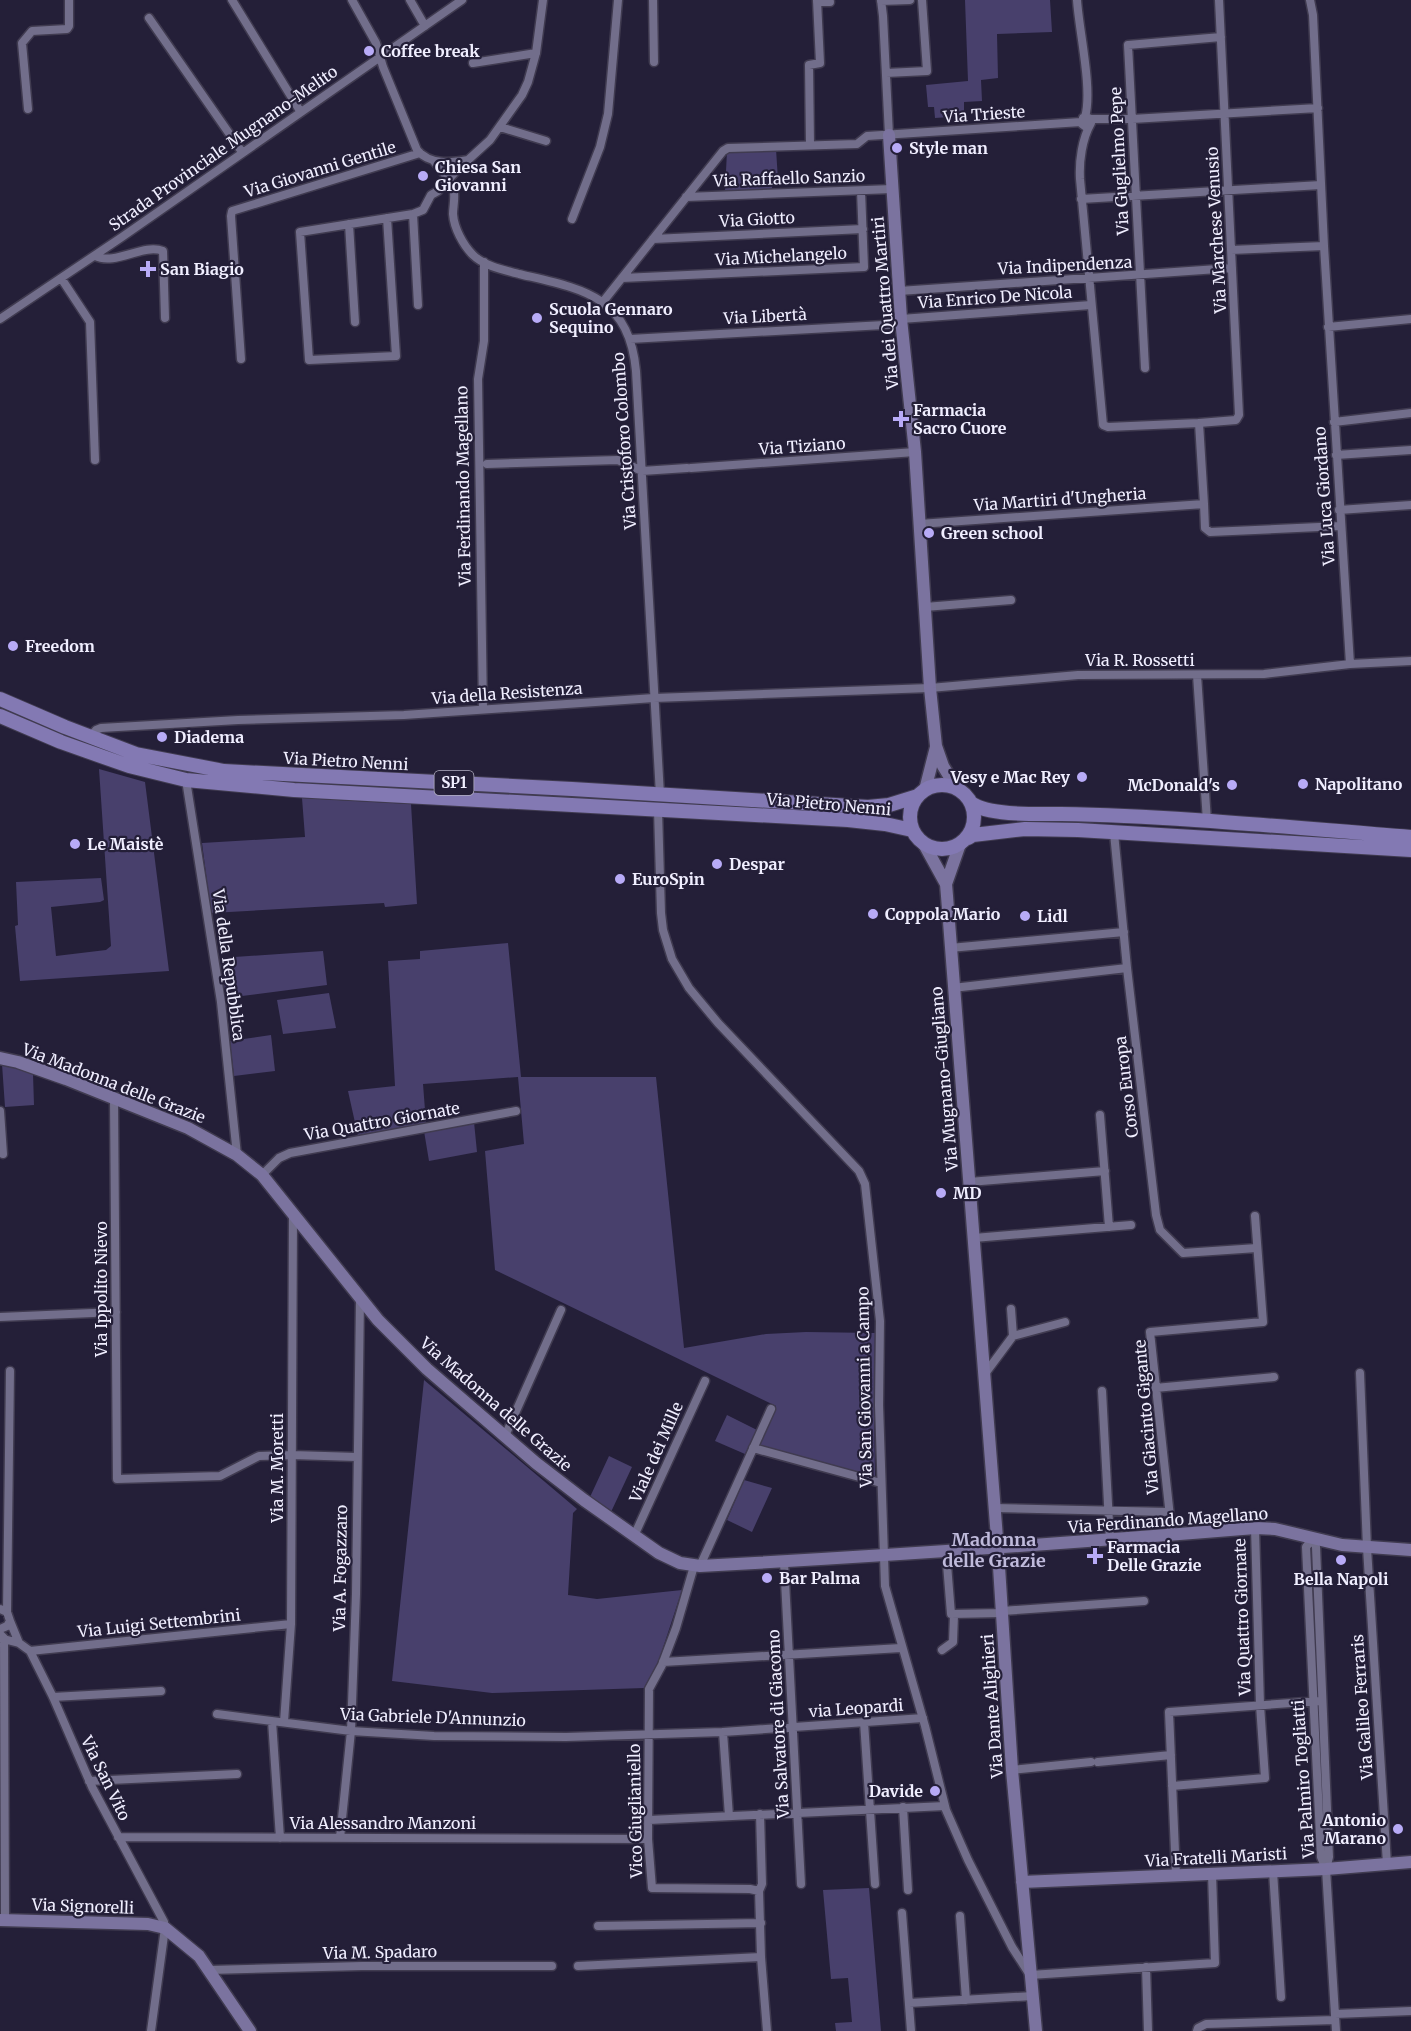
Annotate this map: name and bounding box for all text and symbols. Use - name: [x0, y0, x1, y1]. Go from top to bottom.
- place label: Coffee break: [381, 41, 480, 61]
- marker: Coffee break: [362, 44, 376, 58]
- street label: Strada Provinciale Mugnano-Melito: [105, 61, 341, 235]
- street label: Via Guglielmo Pepe: [1105, 86, 1133, 237]
- street label: Via Trieste: [941, 101, 1026, 127]
- street label: Via Giovanni Gentile: [241, 136, 398, 202]
- place label: Style man: [909, 138, 988, 158]
- marker: Style man: [890, 141, 904, 155]
- street label: Via Marchese Venusio: [1202, 146, 1230, 315]
- place label: Chiesa San Giovanni: [435, 157, 521, 195]
- street label: Via Raffaello Sanzio: [712, 165, 865, 191]
- marker: Chiesa San Giovanni: [416, 169, 430, 183]
- street label: Via Giotto: [718, 207, 795, 231]
- street label: Via dei Quattro Martiri: [867, 216, 903, 391]
- street label: Via Michelangelo: [714, 243, 847, 269]
- street label: Via Indipendenza: [996, 251, 1133, 279]
- place label: San Biagio: [160, 259, 244, 279]
- marker: San Biagio: [141, 262, 155, 276]
- street label: Via Enrico De Nicola: [916, 282, 1073, 312]
- place label: Scuola Gennaro Sequino: [549, 299, 673, 337]
- street label: Via Libertà: [722, 304, 808, 328]
- marker: Scuola Gennaro Sequino: [530, 311, 544, 325]
- street label: Via Cristoforo Colombo: [608, 352, 640, 531]
- street label: Via Ferdinando Magellano: [451, 386, 475, 587]
- place label: Farmacia Sacro Cuore: [913, 400, 1007, 438]
- marker: Farmacia Sacro Cuore: [894, 412, 908, 426]
- street label: Via Luca Giordano: [1309, 426, 1339, 567]
- street label: Via Tiziano: [757, 433, 846, 459]
- street label: Via Martiri d'Ungheria: [972, 483, 1147, 515]
- place label: Green school: [941, 523, 1043, 543]
- marker: Green school: [922, 526, 936, 540]
- place label: Freedom: [25, 636, 95, 656]
- marker: Freedom: [6, 639, 20, 653]
- street label: Via R. Rossetti: [1084, 650, 1195, 670]
- street label: Via della Resistenza: [430, 678, 584, 708]
- place label: Diadema: [174, 727, 244, 747]
- marker: Diadema: [155, 730, 169, 744]
- street label: Via Pietro Nenni: [282, 748, 409, 774]
- place label: Vesy e Mac Rey: [950, 767, 1071, 787]
- marker: Vesy e Mac Rey: [1075, 770, 1089, 784]
- road number: SP1: [434, 771, 474, 795]
- place label: Napolitano: [1315, 774, 1403, 794]
- place label: McDonald's: [1127, 775, 1220, 795]
- marker: Napolitano: [1296, 777, 1310, 791]
- marker: McDonald's: [1225, 778, 1239, 792]
- street label: Via Pietro Nenni: [765, 789, 892, 819]
- place label: Le Maistè: [87, 834, 164, 854]
- marker: Le Maistè: [68, 837, 82, 851]
- place label: Despar: [729, 854, 785, 874]
- marker: Despar: [710, 857, 724, 871]
- place label: EuroSpin: [632, 869, 705, 889]
- marker: EuroSpin: [613, 872, 627, 886]
- street label: Via della Repubblica: [208, 887, 250, 1043]
- place label: Coppola Mario: [885, 904, 1001, 924]
- place label: Lidl: [1037, 906, 1068, 926]
- marker: Coppola Mario: [866, 907, 880, 921]
- marker: Lidl: [1018, 909, 1032, 923]
- street label: Via Mugnano-Giugliano: [926, 986, 962, 1173]
- street label: Corso Europa: [1110, 1035, 1142, 1139]
- street label: Via Madonna delle Grazie: [19, 1038, 208, 1127]
- street label: Via Quattro Giornate: [302, 1097, 461, 1145]
- place label: MD: [953, 1183, 981, 1203]
- marker: MD: [934, 1186, 948, 1200]
- street label: Via Ippolito Nievo: [91, 1221, 111, 1358]
- street label: Via San Giovanni a Campo: [852, 1286, 876, 1489]
- street label: Via Madonna delle Grazie: [415, 1332, 576, 1475]
- street label: Via Giacinto Gigante: [1129, 1339, 1163, 1496]
- street label: Viale dei Mille: [625, 1399, 687, 1506]
- street label: Via M. Moretti: [267, 1413, 287, 1524]
- street label: Via Ferdinando Magellano: [1066, 1503, 1269, 1537]
- street label: Via A. Fogazzaro: [329, 1505, 351, 1632]
- district label: Madonna delle Grazie: [942, 1528, 1046, 1572]
- place label: Farmacia Delle Grazie: [1107, 1537, 1202, 1575]
- street label: Via Quattro Giornate: [1229, 1538, 1255, 1697]
- marker: Farmacia Delle Grazie: [1088, 1549, 1102, 1563]
- marker: Bella Napoli: [1334, 1553, 1348, 1567]
- place label: Bar Palma: [779, 1568, 860, 1588]
- place label: Bella Napoli: [1294, 1569, 1389, 1589]
- marker: Bar Palma: [760, 1571, 774, 1585]
- street label: Via Luigi Settembrini: [76, 1604, 241, 1642]
- street label: Via Salvatore di Giacomo: [763, 1629, 793, 1820]
- street label: Via Dante Alighieri: [977, 1633, 1007, 1780]
- street label: Via Galileo Ferraris: [1347, 1633, 1377, 1781]
- street label: via Leopardi: [807, 1695, 904, 1721]
- street label: Via Palmiro Togliatti: [1287, 1699, 1319, 1860]
- street label: Via Gabriele D'Annunzio: [339, 1704, 526, 1730]
- street label: Via San Vito: [76, 1732, 135, 1824]
- street label: Vico Giuglianiello: [624, 1744, 646, 1879]
- place label: Davide: [869, 1781, 923, 1801]
- marker: Davide: [928, 1784, 942, 1798]
- place label: Antonio Marano: [1321, 1810, 1386, 1848]
- street label: Via Alessandro Manzoni: [289, 1813, 476, 1833]
- marker: Antonio Marano: [1391, 1822, 1405, 1836]
- street label: Via Fratelli Maristi: [1143, 1843, 1288, 1871]
- street label: Via Signorelli: [30, 1894, 135, 1918]
- street label: Via M. Spadaro: [322, 1941, 437, 1963]

